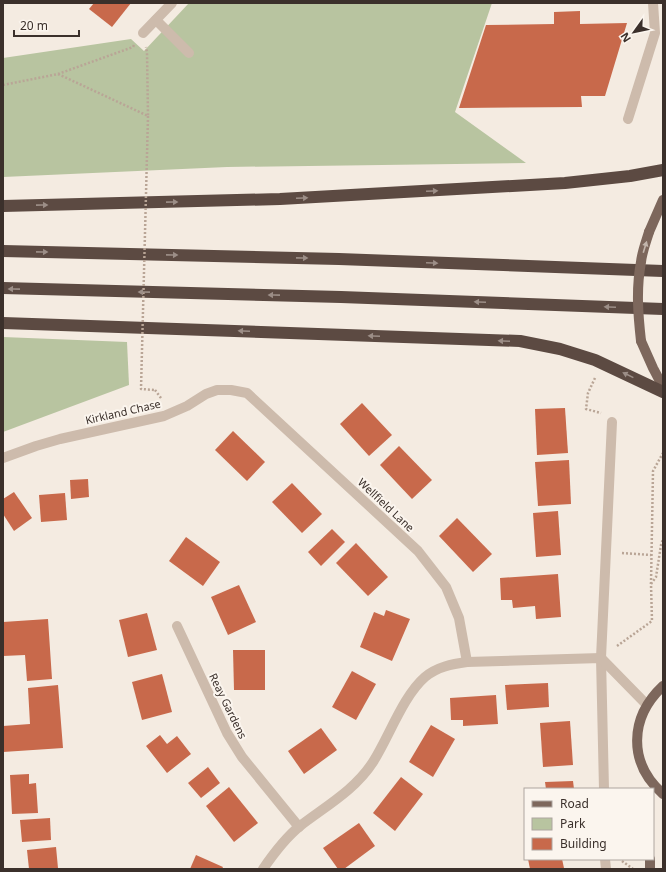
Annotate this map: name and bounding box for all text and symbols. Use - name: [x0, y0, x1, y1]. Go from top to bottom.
- scale bar: [14, 12, 79, 38]
- north arrow: [614, 12, 654, 52]
- text: 20 m: [20, 17, 48, 34]
- text: N: [616, 30, 634, 46]
- one-way arrow: [426, 187, 438, 194]
- one-way arrow: [296, 195, 309, 201]
- one-way arrow: [166, 199, 179, 205]
- one-way arrow: [36, 202, 48, 209]
- one-way arrow: [642, 240, 648, 252]
- one-way arrow: [36, 249, 49, 255]
- one-way arrow: [166, 252, 179, 258]
- one-way arrow: [296, 255, 309, 261]
- one-way arrow: [426, 259, 438, 266]
- one-way arrow: [7, 286, 20, 292]
- one-way arrow: [137, 289, 150, 295]
- one-way arrow: [267, 292, 280, 298]
- one-way arrow: [473, 299, 486, 305]
- one-way arrow: [603, 304, 616, 310]
- one-way arrow: [238, 328, 250, 335]
- one-way arrow: [367, 333, 380, 339]
- one-way arrow: [497, 338, 510, 344]
- one-way arrow: [622, 372, 633, 378]
- street label: Kirkland Chase: [84, 396, 162, 427]
- street label: Wellfield Lane: [355, 475, 418, 535]
- street label: Reay Gardens: [206, 670, 251, 741]
- legend: [524, 788, 654, 860]
- text: Road: [560, 795, 589, 812]
- text: Park: [560, 815, 586, 832]
- text: Building: [560, 835, 607, 852]

